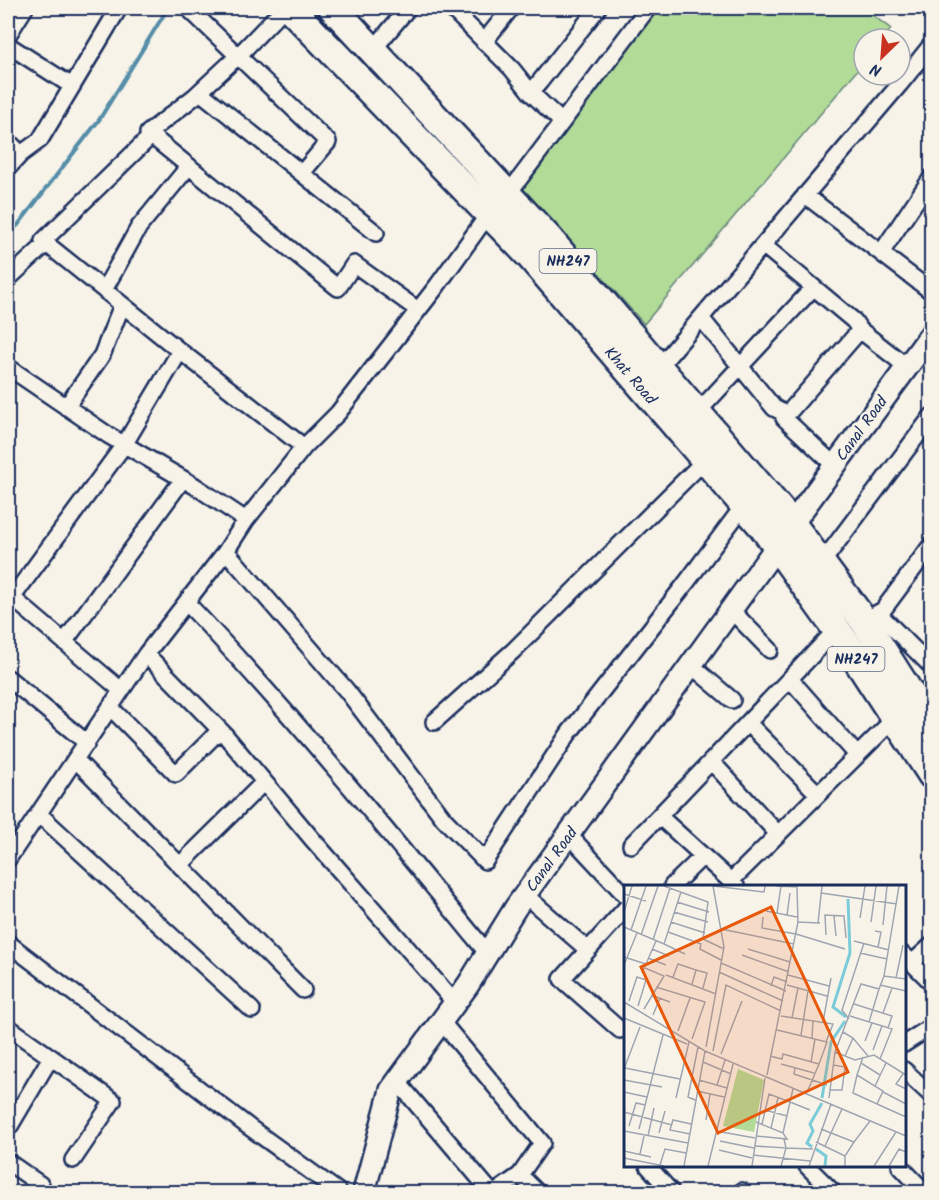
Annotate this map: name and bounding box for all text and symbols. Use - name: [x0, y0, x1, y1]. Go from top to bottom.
- north arrow: [852, 27, 912, 87]
- text: N: [866, 56, 886, 83]
- road number: NH247: [540, 249, 596, 273]
- street label: Khat Road: [597, 341, 663, 411]
- street label: Canal Road: [830, 390, 895, 467]
- road number: NH247: [828, 647, 884, 671]
- street label: Canal Road: [520, 821, 585, 898]
- inset map: [624, 885, 906, 1167]

